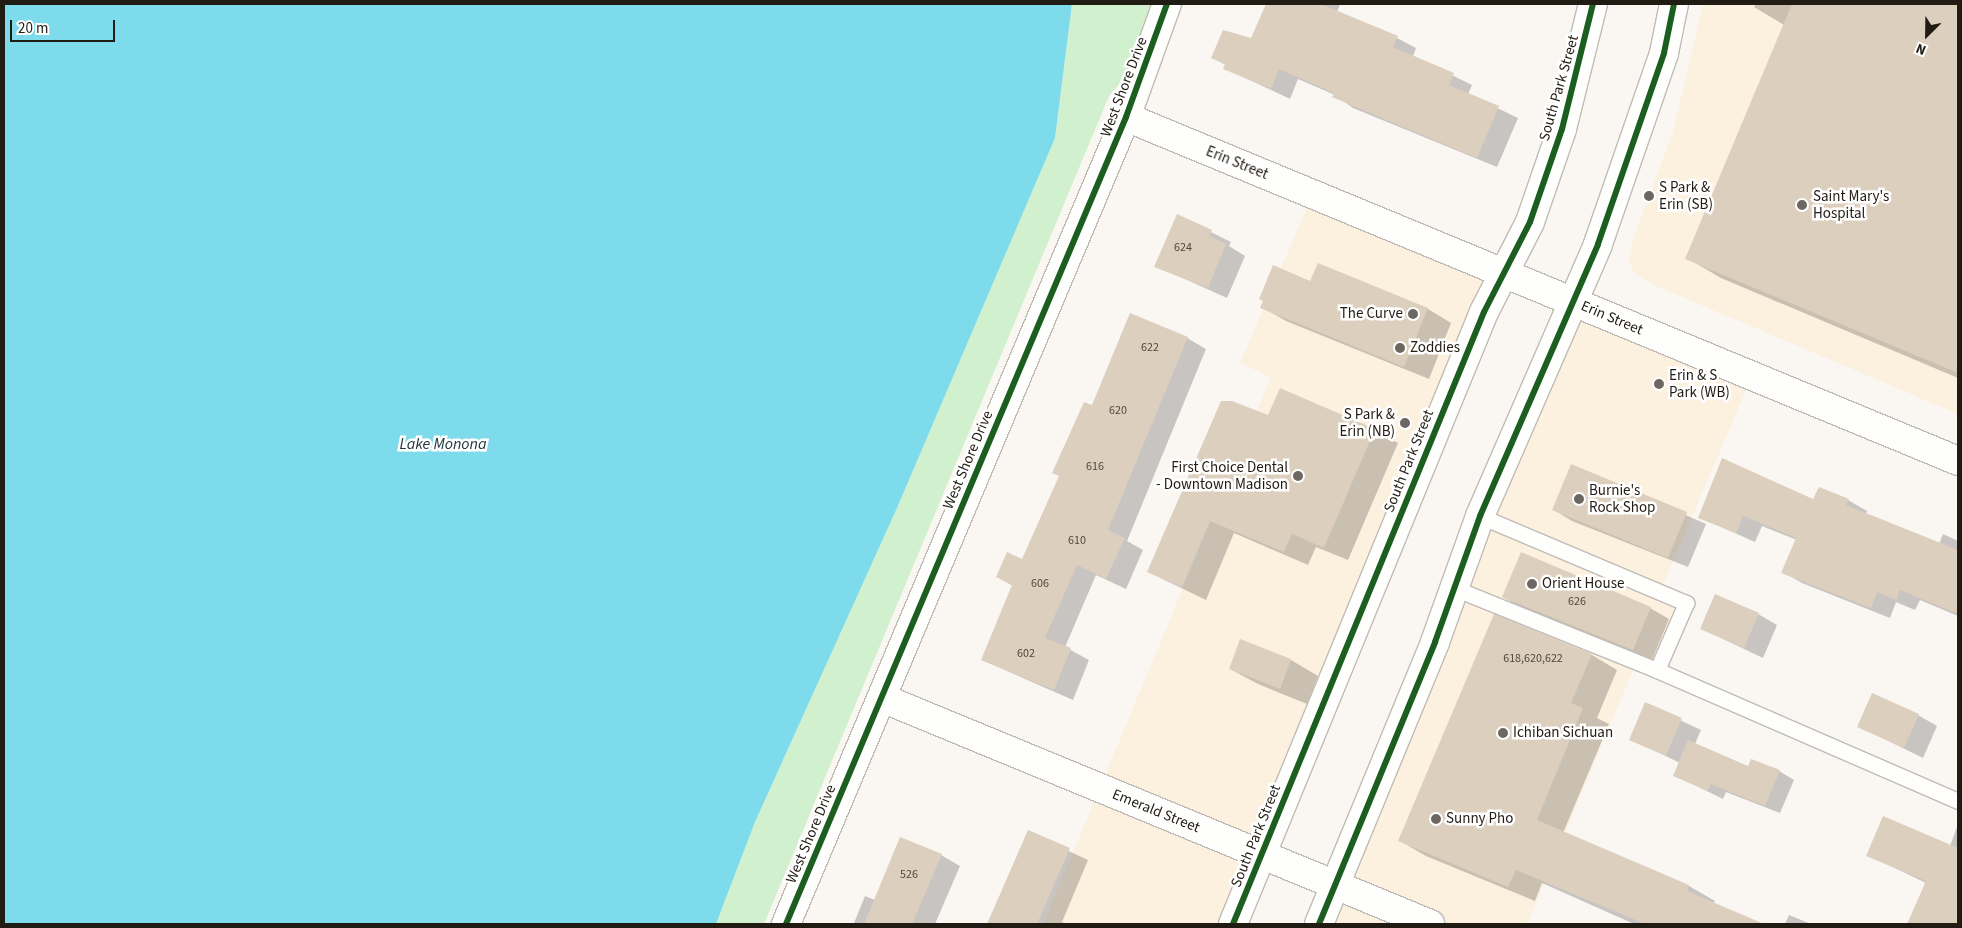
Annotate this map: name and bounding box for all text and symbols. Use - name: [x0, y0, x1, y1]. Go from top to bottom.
- scale bar: [12, 10, 118, 42]
- north arrow: [1902, 10, 1952, 60]
- text: 20 m: [18, 18, 48, 39]
- street label: South Park Street: [1535, 33, 1583, 143]
- street label: West Shore Drive: [1097, 34, 1151, 140]
- text: N: [1913, 38, 1929, 60]
- street label: Erin Street: [1203, 142, 1271, 184]
- place label: S Park & Erin (SB): [1659, 178, 1713, 213]
- place label: Saint Mary's Hospital: [1813, 187, 1889, 222]
- marker: S Park & Erin (SB): [1643, 190, 1655, 202]
- marker: Saint Mary's Hospital: [1795, 198, 1809, 212]
- house number: 624: [1174, 241, 1192, 255]
- street label: Erin Street: [1578, 297, 1646, 339]
- place label: The Curve: [1340, 305, 1403, 323]
- marker: The Curve: [1407, 308, 1419, 320]
- place label: Zoddies: [1410, 339, 1460, 357]
- house number: 622: [1141, 341, 1159, 355]
- marker: Zoddies: [1394, 342, 1406, 354]
- place label: Erin & S Park (WB): [1669, 366, 1730, 401]
- marker: Erin & S Park (WB): [1653, 378, 1665, 390]
- house number: 620: [1109, 404, 1127, 418]
- place label: S Park & Erin (NB): [1339, 405, 1395, 440]
- street label: South Park Street: [1380, 407, 1438, 515]
- street label: West Shore Drive: [939, 408, 997, 512]
- marker: S Park & Erin (NB): [1399, 417, 1411, 429]
- water label: Lake Monona: [399, 434, 487, 454]
- place label: First Choice Dental - Downtown Madison: [1156, 458, 1288, 493]
- house number: 616: [1086, 460, 1104, 474]
- marker: First Choice Dental - Downtown Madison: [1292, 470, 1304, 482]
- place label: Burnie's Rock Shop: [1589, 481, 1655, 516]
- marker: Burnie's Rock Shop: [1573, 493, 1585, 505]
- house number: 610: [1068, 534, 1086, 548]
- place label: Orient House: [1542, 575, 1624, 593]
- house number: 606: [1031, 577, 1049, 591]
- marker: Orient House: [1526, 578, 1538, 590]
- house number: 626: [1568, 595, 1586, 609]
- house number: 602: [1017, 647, 1035, 661]
- house number: 618,620,622: [1503, 652, 1563, 666]
- place label: Ichiban Sichuan: [1513, 724, 1613, 742]
- marker: Ichiban Sichuan: [1497, 727, 1509, 739]
- street label: West Shore Drive: [782, 782, 840, 886]
- street label: South Park Street: [1227, 782, 1285, 890]
- street label: Emerald Street: [1110, 785, 1202, 837]
- place label: Sunny Pho: [1446, 810, 1513, 828]
- marker: Sunny Pho: [1430, 813, 1442, 825]
- house number: 526: [900, 868, 918, 882]

